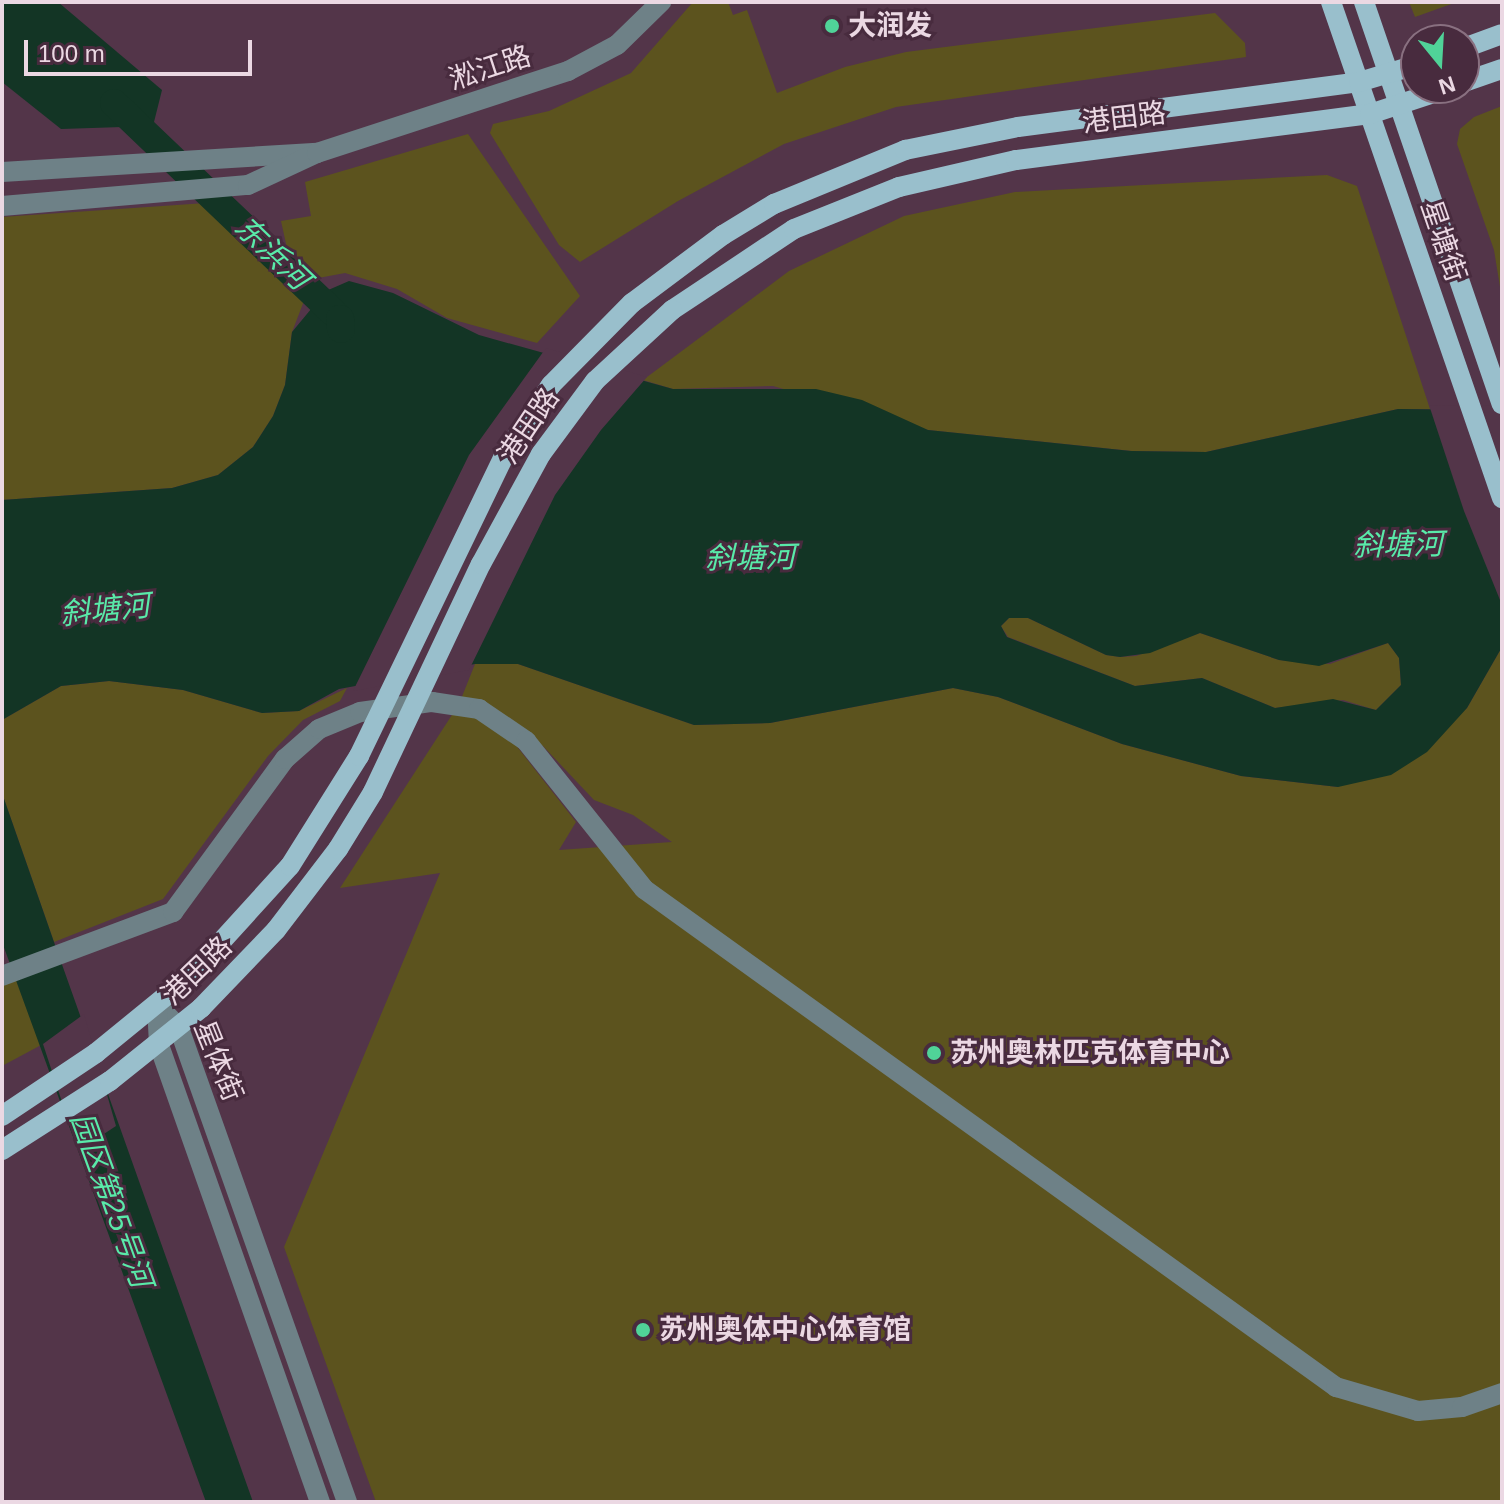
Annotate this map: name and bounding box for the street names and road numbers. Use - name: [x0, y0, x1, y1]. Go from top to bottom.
- street label: 淞江路: [445, 39, 535, 97]
- street label: 港田路: [1080, 96, 1168, 140]
- street label: 星塘街: [1413, 196, 1473, 286]
- street label: 港田路: [492, 382, 566, 470]
- street label: 港田路: [155, 930, 239, 1012]
- street label: 星体街: [187, 1016, 249, 1106]

